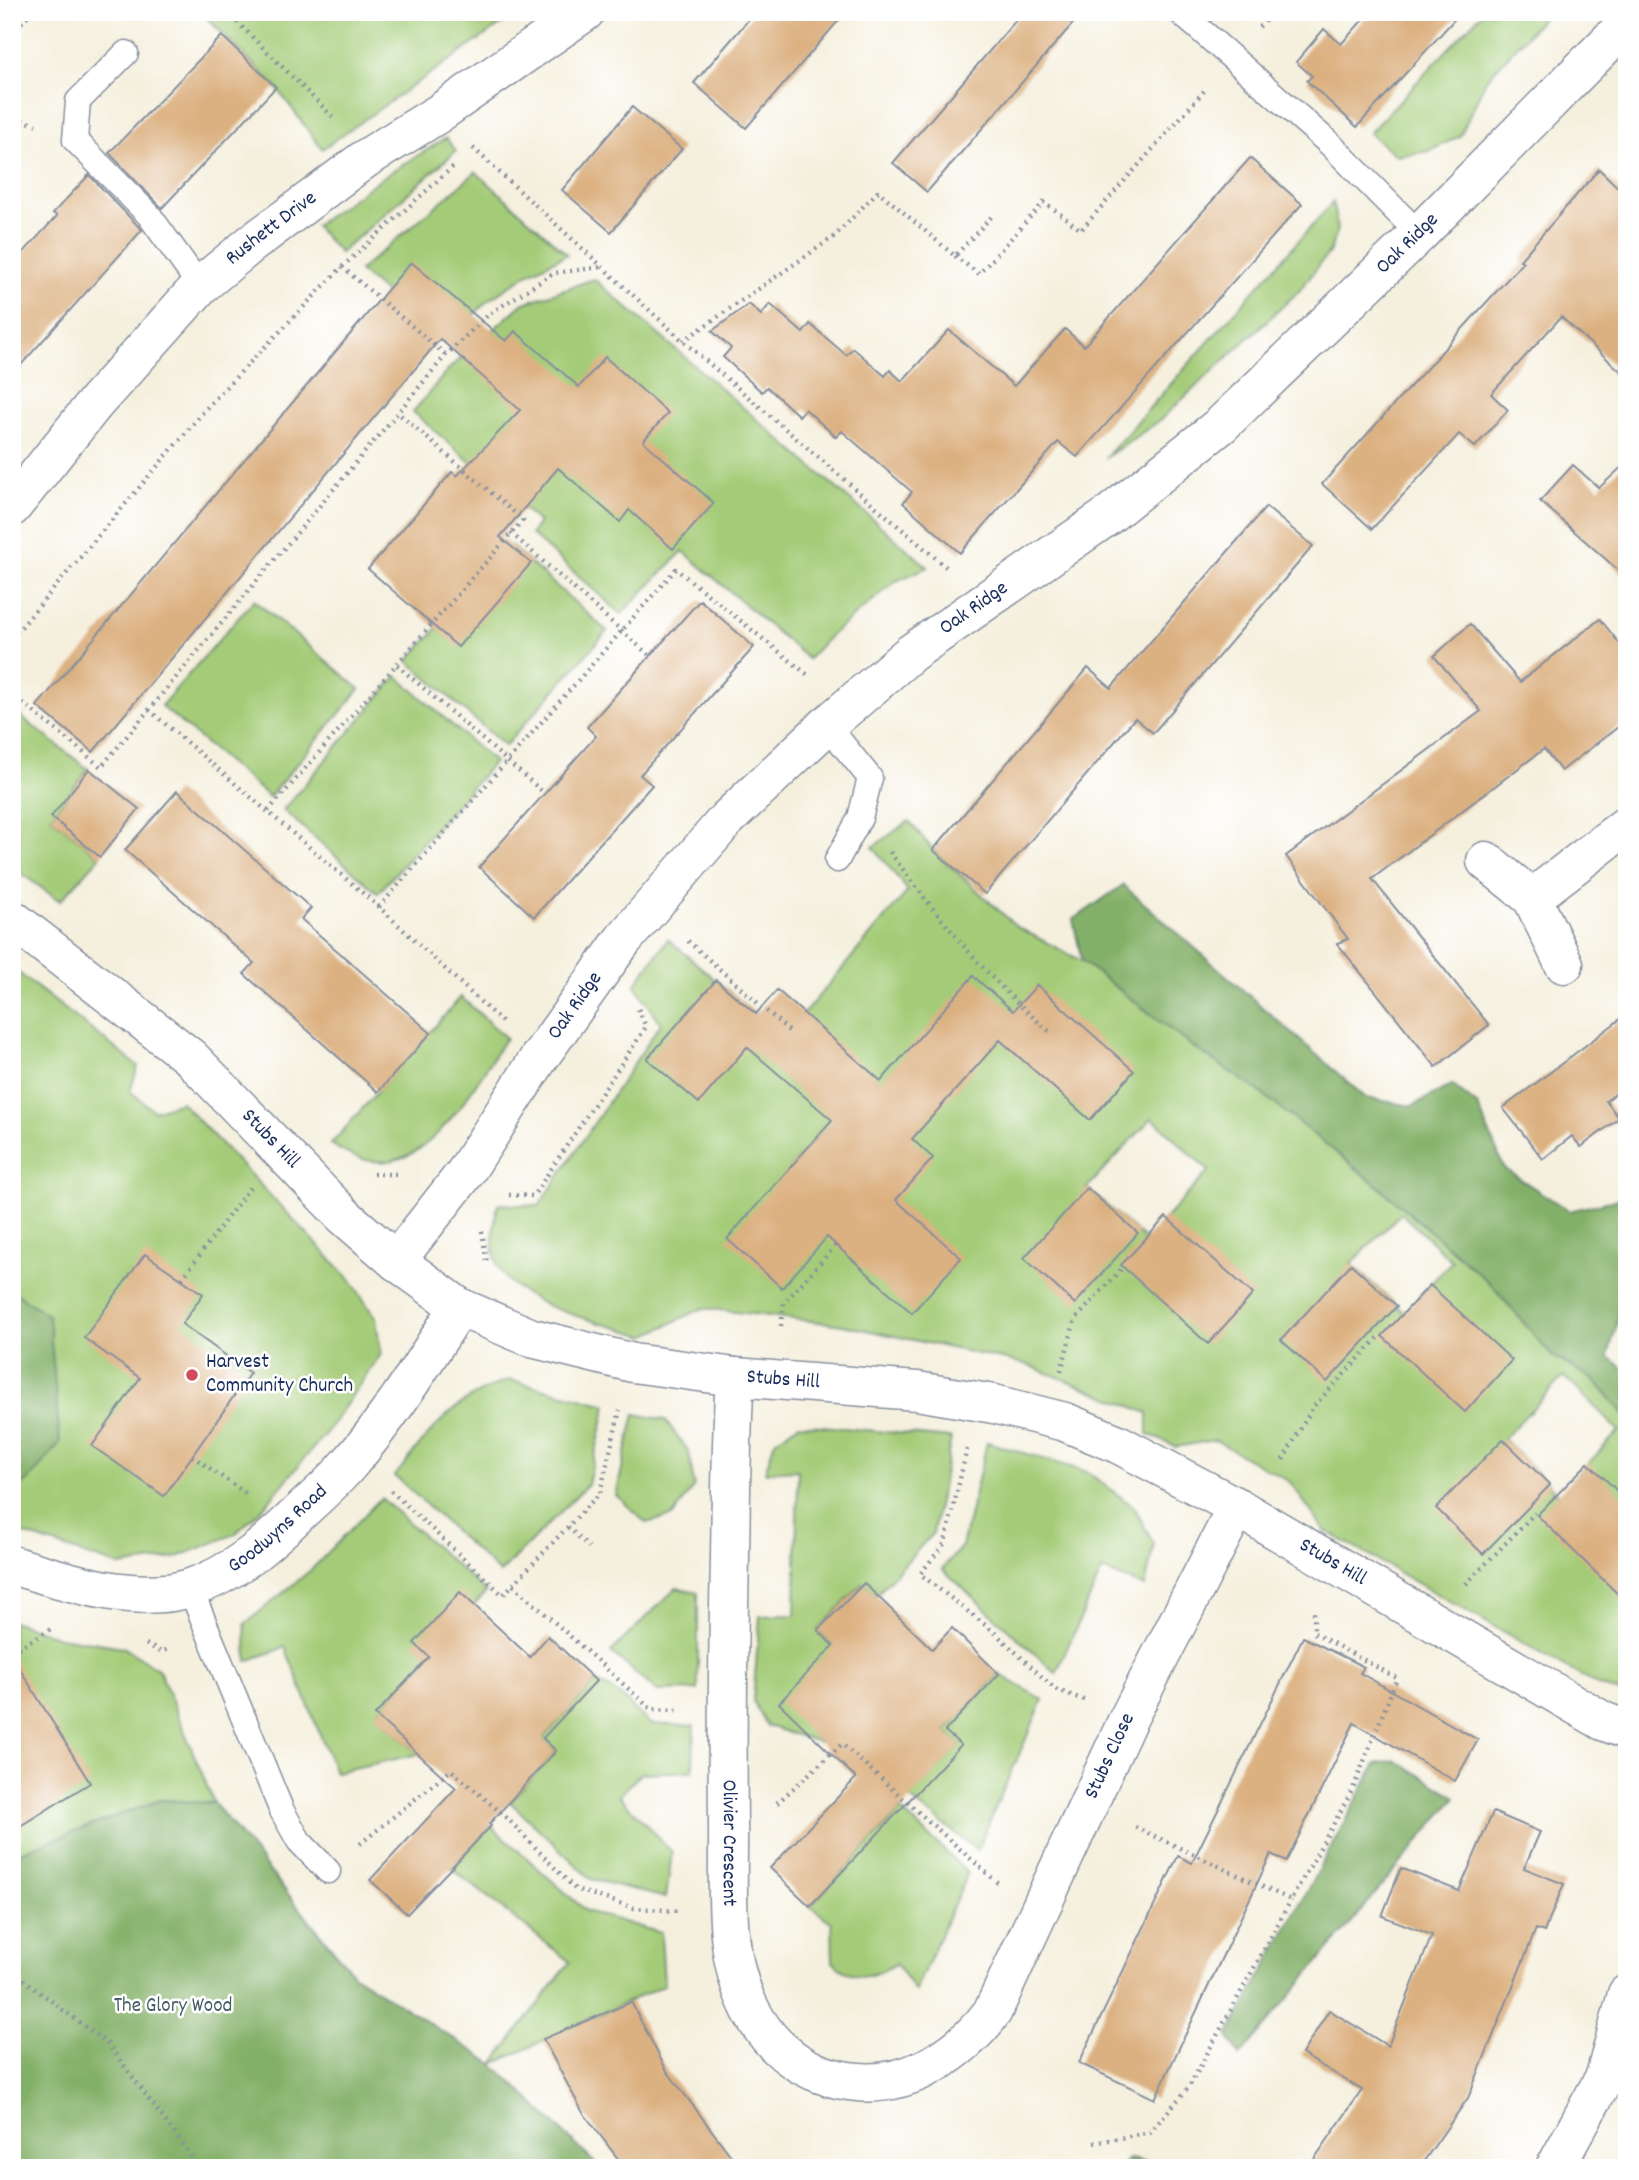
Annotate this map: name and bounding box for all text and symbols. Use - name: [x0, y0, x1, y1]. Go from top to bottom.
- street label: Rushett Drive: [220, 184, 324, 274]
- street label: Oak Ridge: [1370, 206, 1446, 282]
- street label: Oak Ridge: [934, 574, 1015, 643]
- street label: Oak Ridge: [541, 966, 611, 1047]
- street label: Stubs Hill: [234, 1103, 306, 1176]
- place label: Harvest Community Church: [206, 1348, 353, 1402]
- street label: Stubs Hill: [745, 1363, 821, 1398]
- marker: Harvest Community Church: [184, 1367, 200, 1383]
- street label: Goodwyns Road: [223, 1478, 335, 1582]
- street label: Stubs Hill: [1293, 1531, 1372, 1594]
- street label: Stubs Close: [1078, 1708, 1143, 1804]
- street label: Olivier Crescent: [713, 1779, 743, 1907]
- park label: The Glory Wood: [114, 1992, 232, 2022]

